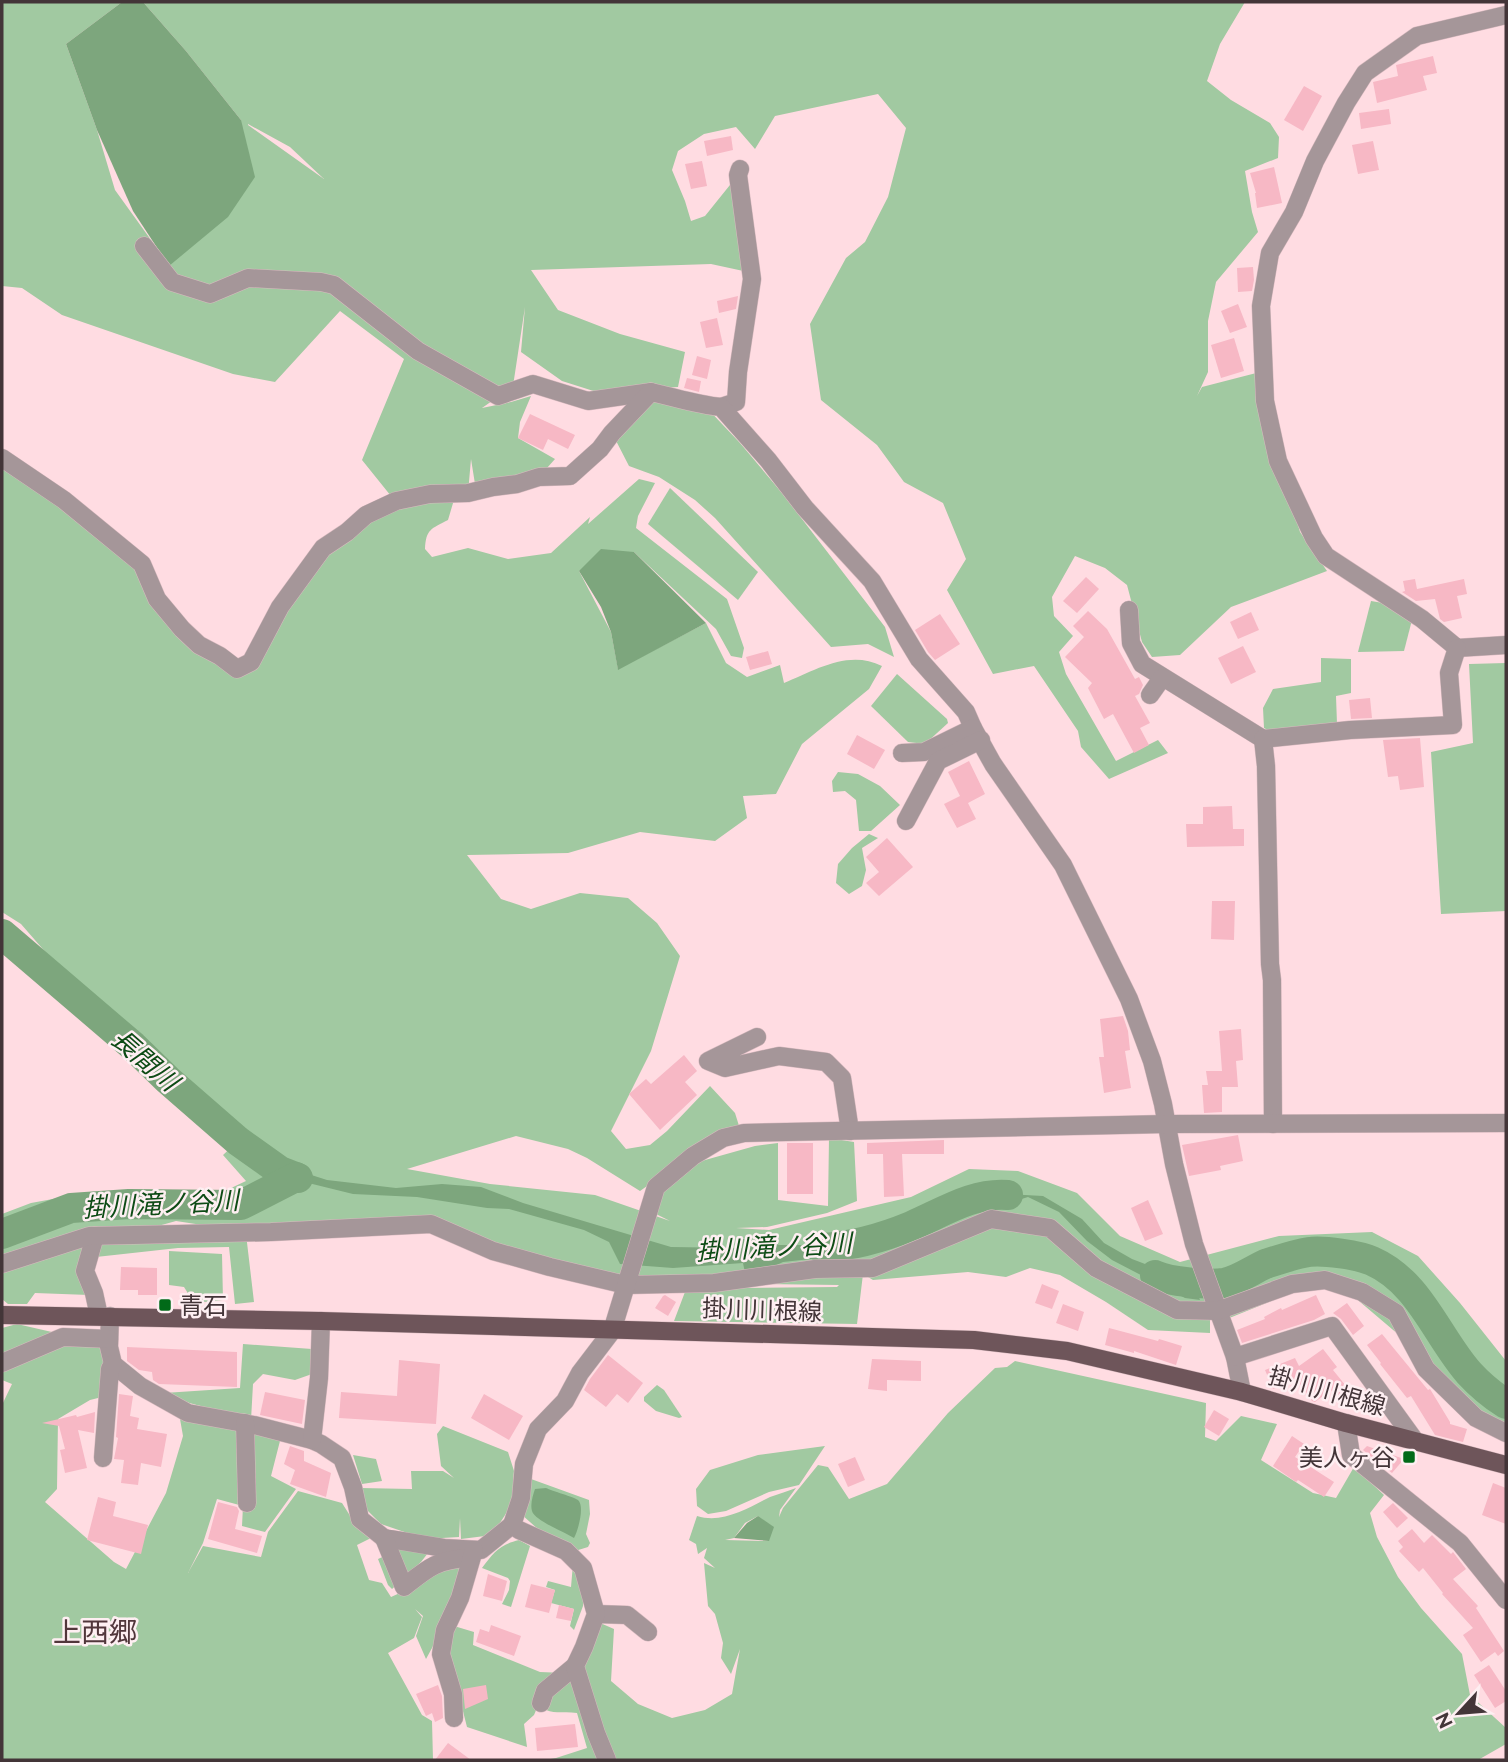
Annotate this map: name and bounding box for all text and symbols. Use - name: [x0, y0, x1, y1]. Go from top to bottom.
- water label: 長間川: [106, 1023, 187, 1099]
- water label: 掛川滝ノ谷川: [82, 1185, 243, 1223]
- water label: 掛川滝ノ谷川: [695, 1228, 856, 1266]
- place label: 青石: [179, 1291, 227, 1320]
- street label: 掛川川根線: [702, 1293, 822, 1327]
- marker: 青石: [157, 1297, 173, 1313]
- street label: 掛川川根線: [1265, 1361, 1389, 1421]
- place label: 美人ヶ谷: [1299, 1443, 1395, 1472]
- marker: 美人ヶ谷: [1401, 1449, 1417, 1465]
- district label: 上西郷: [53, 1616, 137, 1649]
- north arrow: [1424, 1678, 1494, 1748]
- text: N: [1431, 1709, 1457, 1732]

